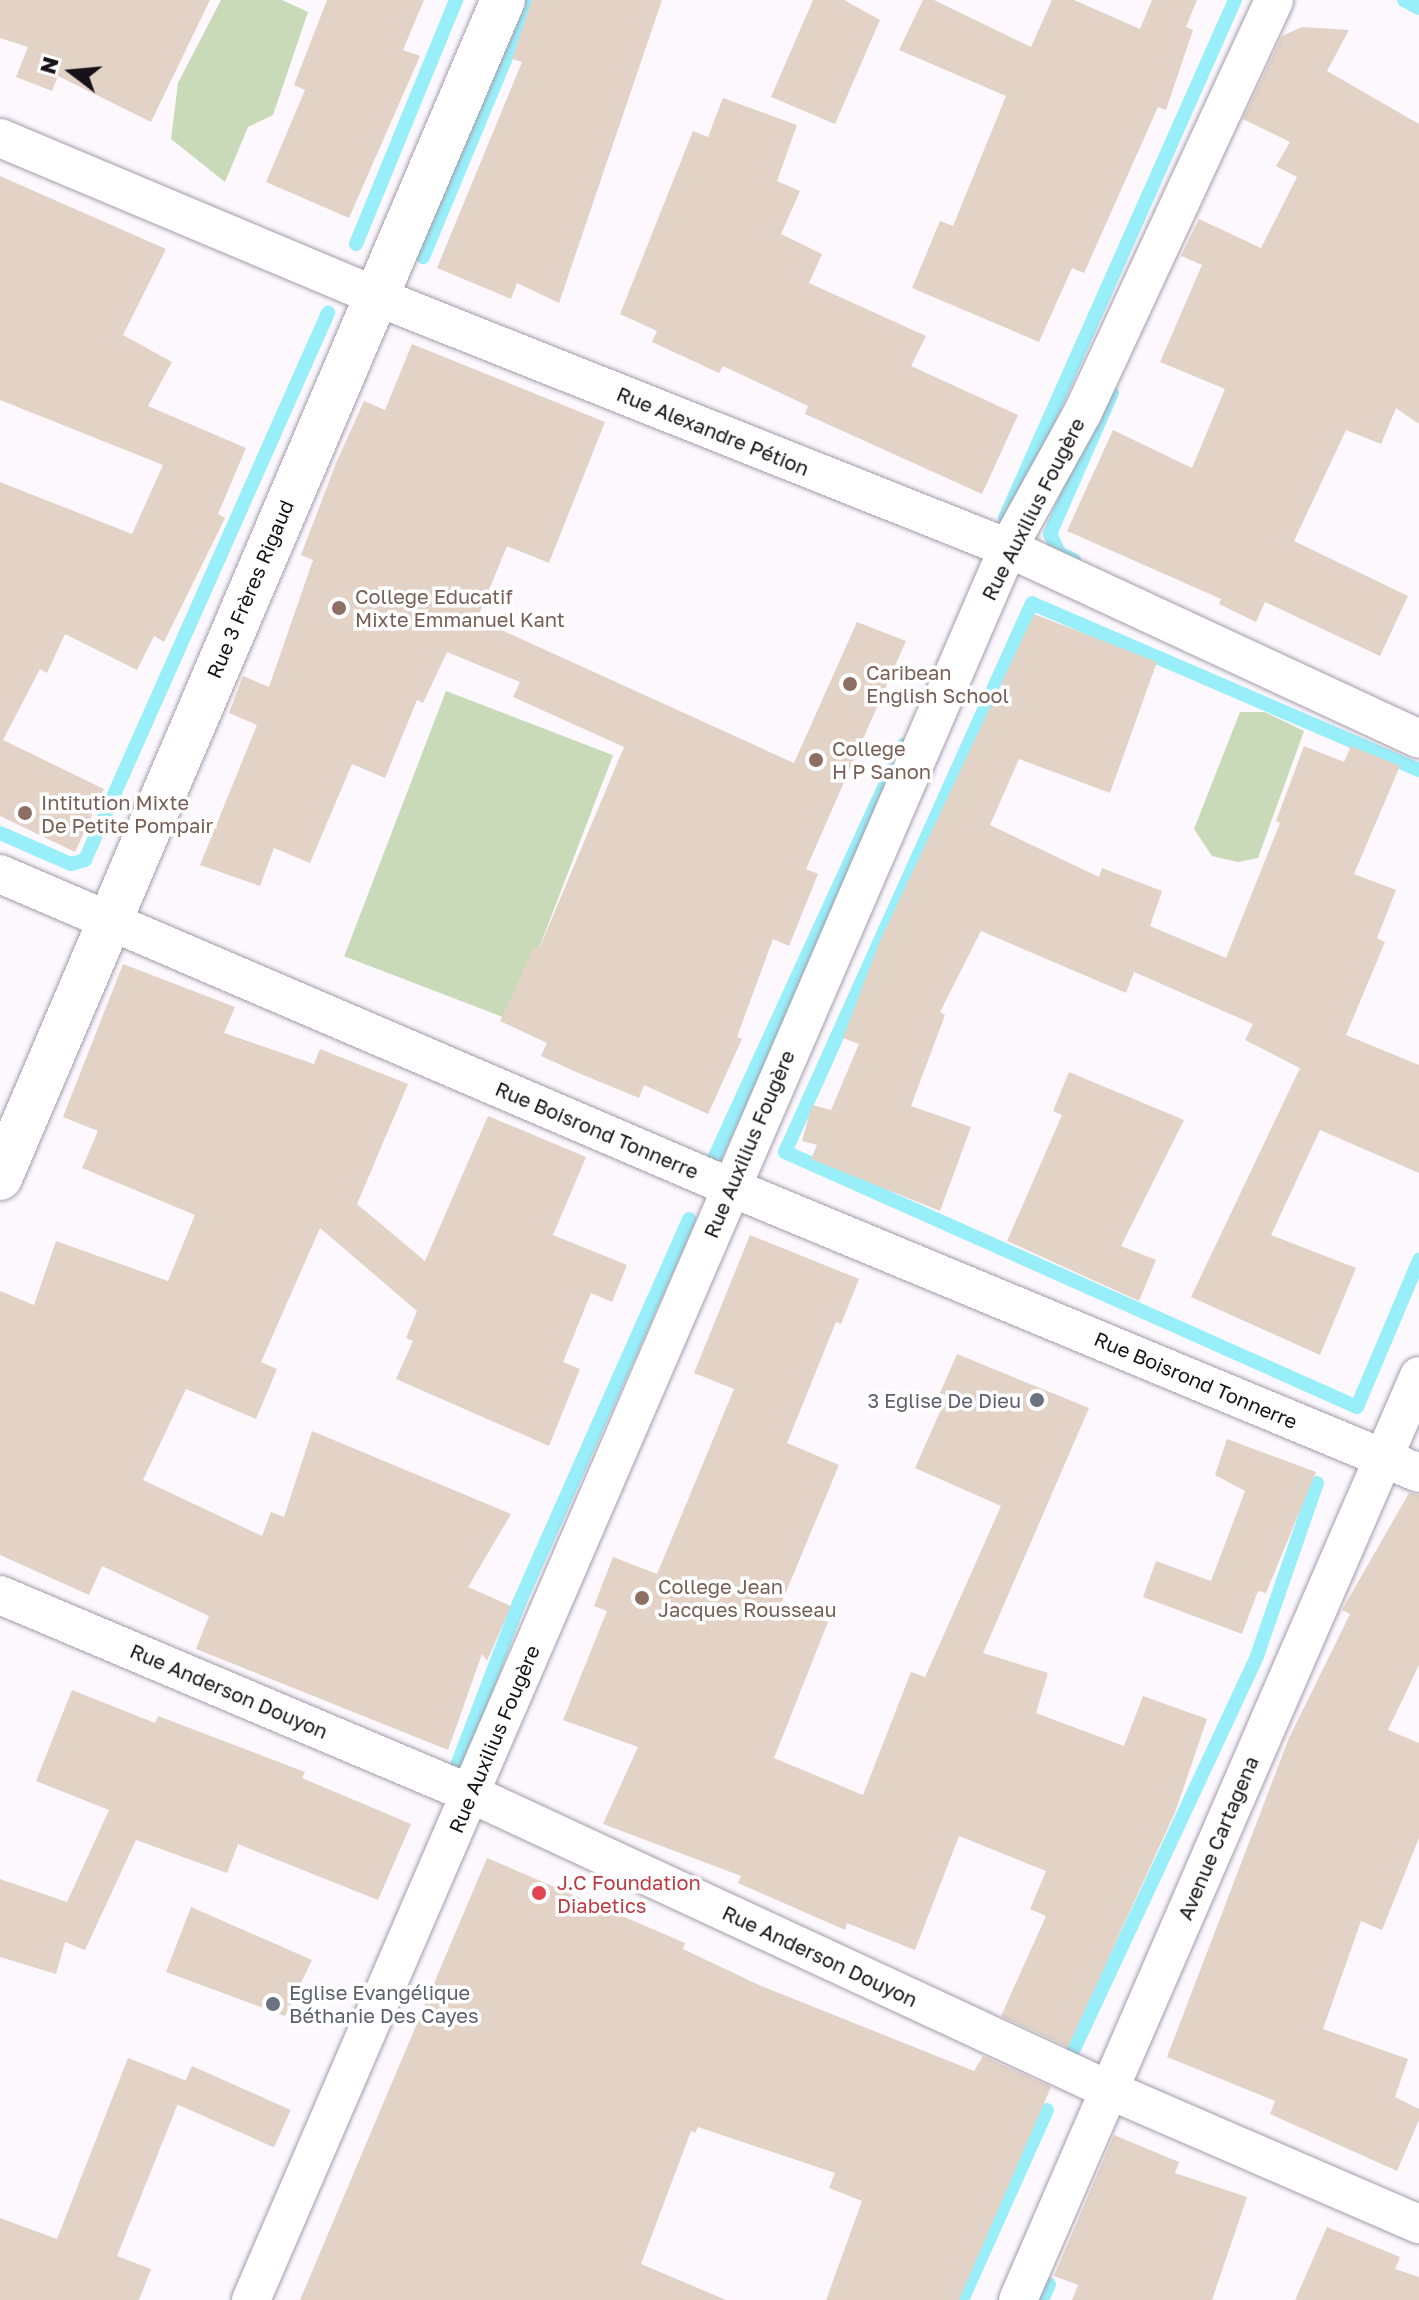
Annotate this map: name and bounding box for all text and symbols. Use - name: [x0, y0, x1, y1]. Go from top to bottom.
- north arrow: [32, 32, 112, 112]
- text: N: [33, 53, 64, 77]
- street label: Rue Alexandre Pétion: [613, 381, 813, 481]
- street label: Rue Auxilius Fougère: [977, 414, 1089, 604]
- street label: Rue 3 Frères Rigaud: [202, 496, 298, 682]
- place label: College Educatif Mixte Emmanuel Kant: [355, 584, 565, 631]
- marker: College Educatif Mixte Emmanuel Kant: [330, 599, 348, 617]
- place label: Caribean English School: [866, 660, 1009, 707]
- marker: Caribean English School: [841, 675, 859, 693]
- place label: College H P Sanon: [832, 736, 931, 783]
- marker: College H P Sanon: [807, 751, 825, 769]
- place label: Intitution Mixte De Petite Pompair: [41, 790, 213, 837]
- marker: Intitution Mixte De Petite Pompair: [16, 804, 34, 822]
- street label: Rue Auxilius Fougère: [699, 1046, 799, 1242]
- street label: Rue Boisrond Tonnerre: [492, 1076, 702, 1184]
- street label: Rue Boisrond Tonnerre: [1091, 1326, 1301, 1434]
- place label: 3 Eglise De Dieu: [867, 1388, 1021, 1412]
- marker: 3 Eglise De Dieu: [1028, 1391, 1046, 1409]
- place label: College Jean Jacques Rousseau: [658, 1574, 837, 1621]
- marker: College Jean Jacques Rousseau: [633, 1589, 651, 1607]
- street label: Rue Anderson Douyon: [127, 1638, 331, 1744]
- street label: Rue Auxilius Fougère: [444, 1641, 544, 1837]
- street label: Avenue Cartagena: [1173, 1753, 1263, 1923]
- place label: J.C Foundation Diabetics: [557, 1870, 701, 1917]
- marker: J.C Foundation Diabetics: [528, 1882, 550, 1904]
- street label: Rue Anderson Douyon: [719, 1900, 921, 2012]
- place label: Eglise Evangélique Béthanie Des Cayes: [289, 1980, 479, 2027]
- marker: Eglise Evangélique Béthanie Des Cayes: [264, 1995, 282, 2013]

